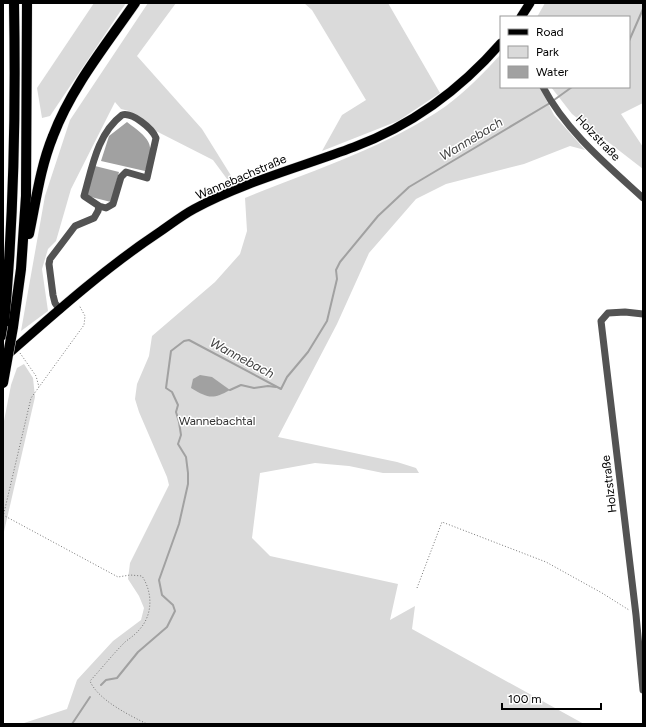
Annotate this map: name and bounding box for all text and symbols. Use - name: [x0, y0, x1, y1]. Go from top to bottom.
- legend: [500, 16, 630, 88]
- text: Road: [536, 25, 564, 39]
- text: Park: [536, 45, 559, 59]
- text: Water: [536, 65, 568, 79]
- street label: Holzstraße: [573, 112, 624, 164]
- water label: Wannebach: [437, 114, 505, 164]
- street label: Wannebachstraße: [194, 151, 289, 202]
- water label: Wannebach: [207, 335, 277, 381]
- park label: Wannebachtal: [179, 414, 255, 428]
- street label: Holzstraße: [598, 454, 619, 514]
- scale bar: [502, 685, 601, 711]
- text: 100 m: [508, 692, 542, 706]

